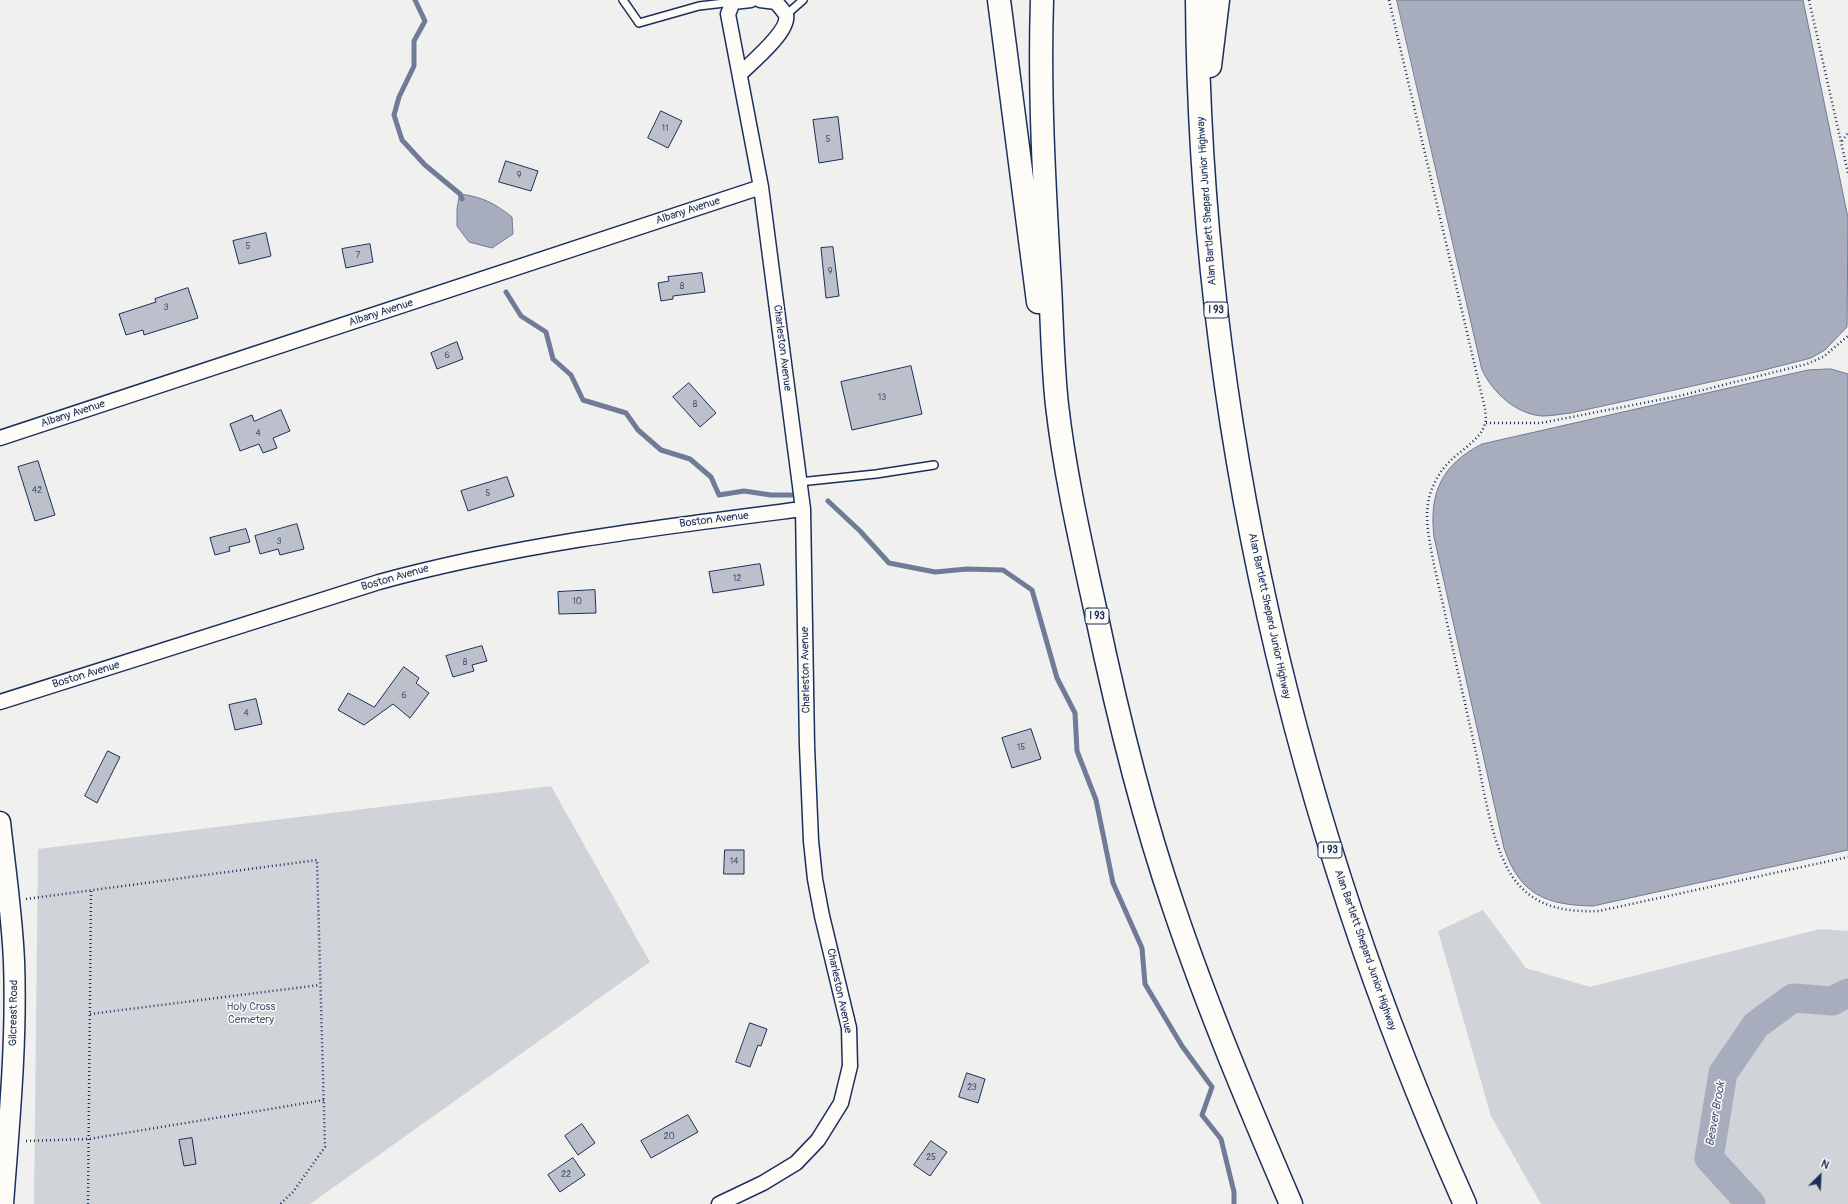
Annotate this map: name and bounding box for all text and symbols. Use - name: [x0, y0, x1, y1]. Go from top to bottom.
- street label: Alan Bartlett Shepard Junior Highway: [1195, 116, 1219, 286]
- house number: 11: [661, 124, 669, 134]
- house number: 5: [826, 135, 830, 145]
- house number: 9: [517, 171, 521, 181]
- street label: Albany Avenue: [654, 194, 722, 228]
- house number: 5: [246, 242, 250, 252]
- house number: 7: [356, 251, 360, 261]
- house number: 9: [828, 267, 832, 277]
- house number: 8: [680, 282, 684, 292]
- street label: Albany Avenue: [347, 296, 415, 330]
- road number: I 93: [1204, 302, 1228, 318]
- house number: 3: [163, 303, 169, 313]
- street label: Charleston Avenue: [770, 304, 794, 392]
- house number: 6: [444, 351, 450, 361]
- house number: 13: [878, 393, 886, 403]
- street label: Albany Avenue: [39, 397, 107, 431]
- house number: 8: [693, 400, 697, 410]
- house number: 4: [255, 429, 261, 439]
- house number: 42: [32, 486, 42, 496]
- house number: 5: [486, 489, 490, 499]
- street label: Boston Avenue: [679, 509, 749, 531]
- street label: Alan Bartlett Shepard Junior Highway: [1245, 532, 1293, 700]
- house number: 3: [276, 537, 282, 547]
- street label: Boston Avenue: [360, 562, 430, 594]
- house number: 12: [733, 574, 741, 584]
- house number: 10: [572, 597, 582, 607]
- road number: I 93: [1085, 608, 1109, 624]
- street label: Charleston Avenue: [799, 627, 813, 713]
- street label: Boston Avenue: [51, 658, 121, 692]
- house number: 8: [463, 658, 467, 668]
- house number: 6: [401, 691, 407, 701]
- house number: 4: [243, 709, 249, 719]
- house number: 15: [1017, 743, 1025, 753]
- road number: I 93: [1318, 842, 1342, 858]
- house number: 14: [730, 857, 738, 867]
- street label: Alan Bartlett Shepard Junior Highway: [1331, 868, 1399, 1032]
- street label: Charleston Avenue: [824, 947, 854, 1035]
- street label: Gilcreast Road: [7, 980, 21, 1046]
- park label: Holy Cross Cemetery: [227, 1000, 275, 1026]
- water label: Beaver Brook: [1703, 1081, 1729, 1147]
- house number: 23: [967, 1083, 977, 1093]
- house number: 20: [663, 1132, 675, 1142]
- house number: 25: [926, 1153, 936, 1163]
- north arrow: [1800, 1156, 1840, 1196]
- text: N: [1819, 1157, 1831, 1172]
- house number: 22: [561, 1170, 571, 1180]

